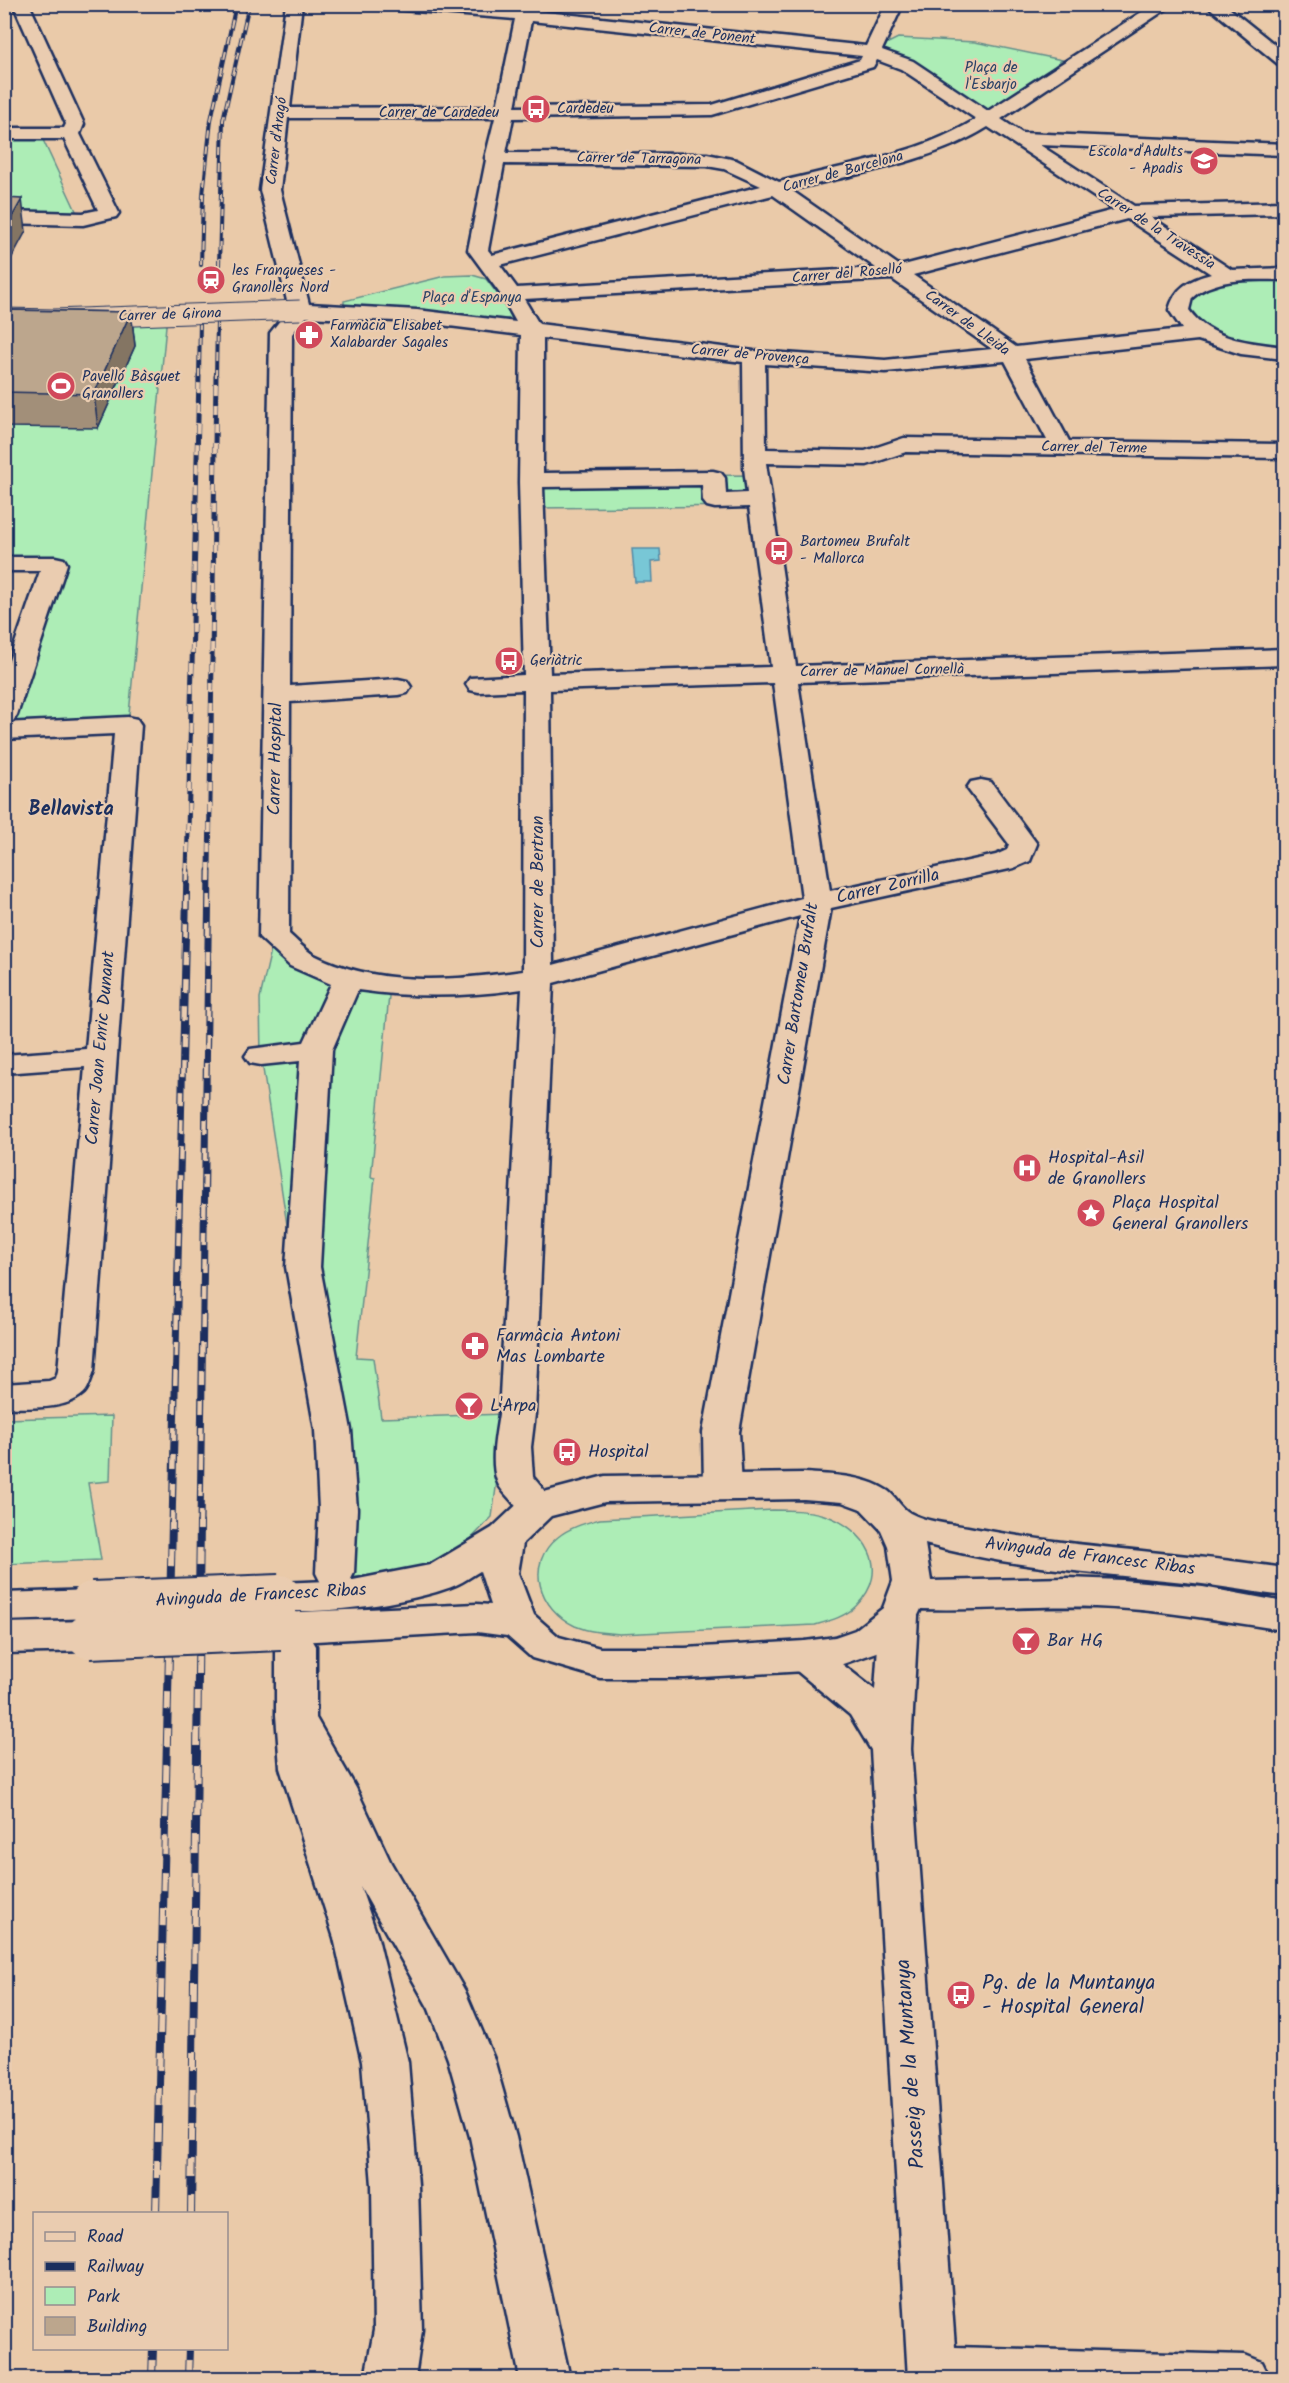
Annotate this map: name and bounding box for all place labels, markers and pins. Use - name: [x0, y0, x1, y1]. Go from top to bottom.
- bus stop icon: Cardedeu: [520, 93, 552, 125]
- place label: Cardedeu: [557, 97, 614, 121]
- place label: Escola d'Adults - Apadis: [1088, 140, 1184, 181]
- school or university icon: Escola d'Adults - Apadis: [1188, 145, 1220, 177]
- place label: les Franqueses - Granollers Nord: [232, 259, 336, 300]
- station icon: les Franqueses - Granollers Nord: [195, 264, 227, 296]
- place label: Farmàcia Elisabet Xalabarder Sagales: [330, 314, 449, 355]
- pharmacy icon: Farmàcia Elisabet Xalabarder Sagales: [293, 319, 325, 351]
- place label: Pavelló Bàsquet Granollers: [82, 365, 181, 406]
- sports icon: Pavelló Bàsquet Granollers: [45, 370, 77, 402]
- place label: Bartomeu Brufalt - Mallorca: [800, 530, 910, 571]
- bus stop icon: Bartomeu Brufalt - Mallorca: [763, 535, 795, 567]
- bus stop icon: Geriàtric: [493, 645, 525, 677]
- place label: Geriàtric: [530, 649, 583, 673]
- place label: Hospital-Asil de Granollers: [1048, 1144, 1146, 1194]
- hospital icon: Hospital-Asil de Granollers: [1011, 1152, 1043, 1184]
- place label: Plaça Hospital General Granollers: [1112, 1189, 1249, 1239]
- place icon: Plaça Hospital General Granollers: [1075, 1197, 1107, 1229]
- place label: Farmàcia Antoni Mas Lombarte: [496, 1322, 621, 1372]
- pharmacy icon: Farmàcia Antoni Mas Lombarte: [459, 1330, 491, 1362]
- bar icon: L'Arpa: [453, 1390, 485, 1422]
- place label: L'Arpa: [490, 1392, 536, 1421]
- bus stop icon: Hospital: [551, 1436, 583, 1468]
- place label: Hospital: [588, 1438, 649, 1467]
- bar icon: Bar HG: [1010, 1625, 1042, 1657]
- place label: Bar HG: [1047, 1627, 1103, 1656]
- place label: Pg. de la Muntanya - Hospital General: [982, 1967, 1155, 2024]
- bus stop icon: Pg. de la Muntanya - Hospital General: [945, 1979, 977, 2011]

